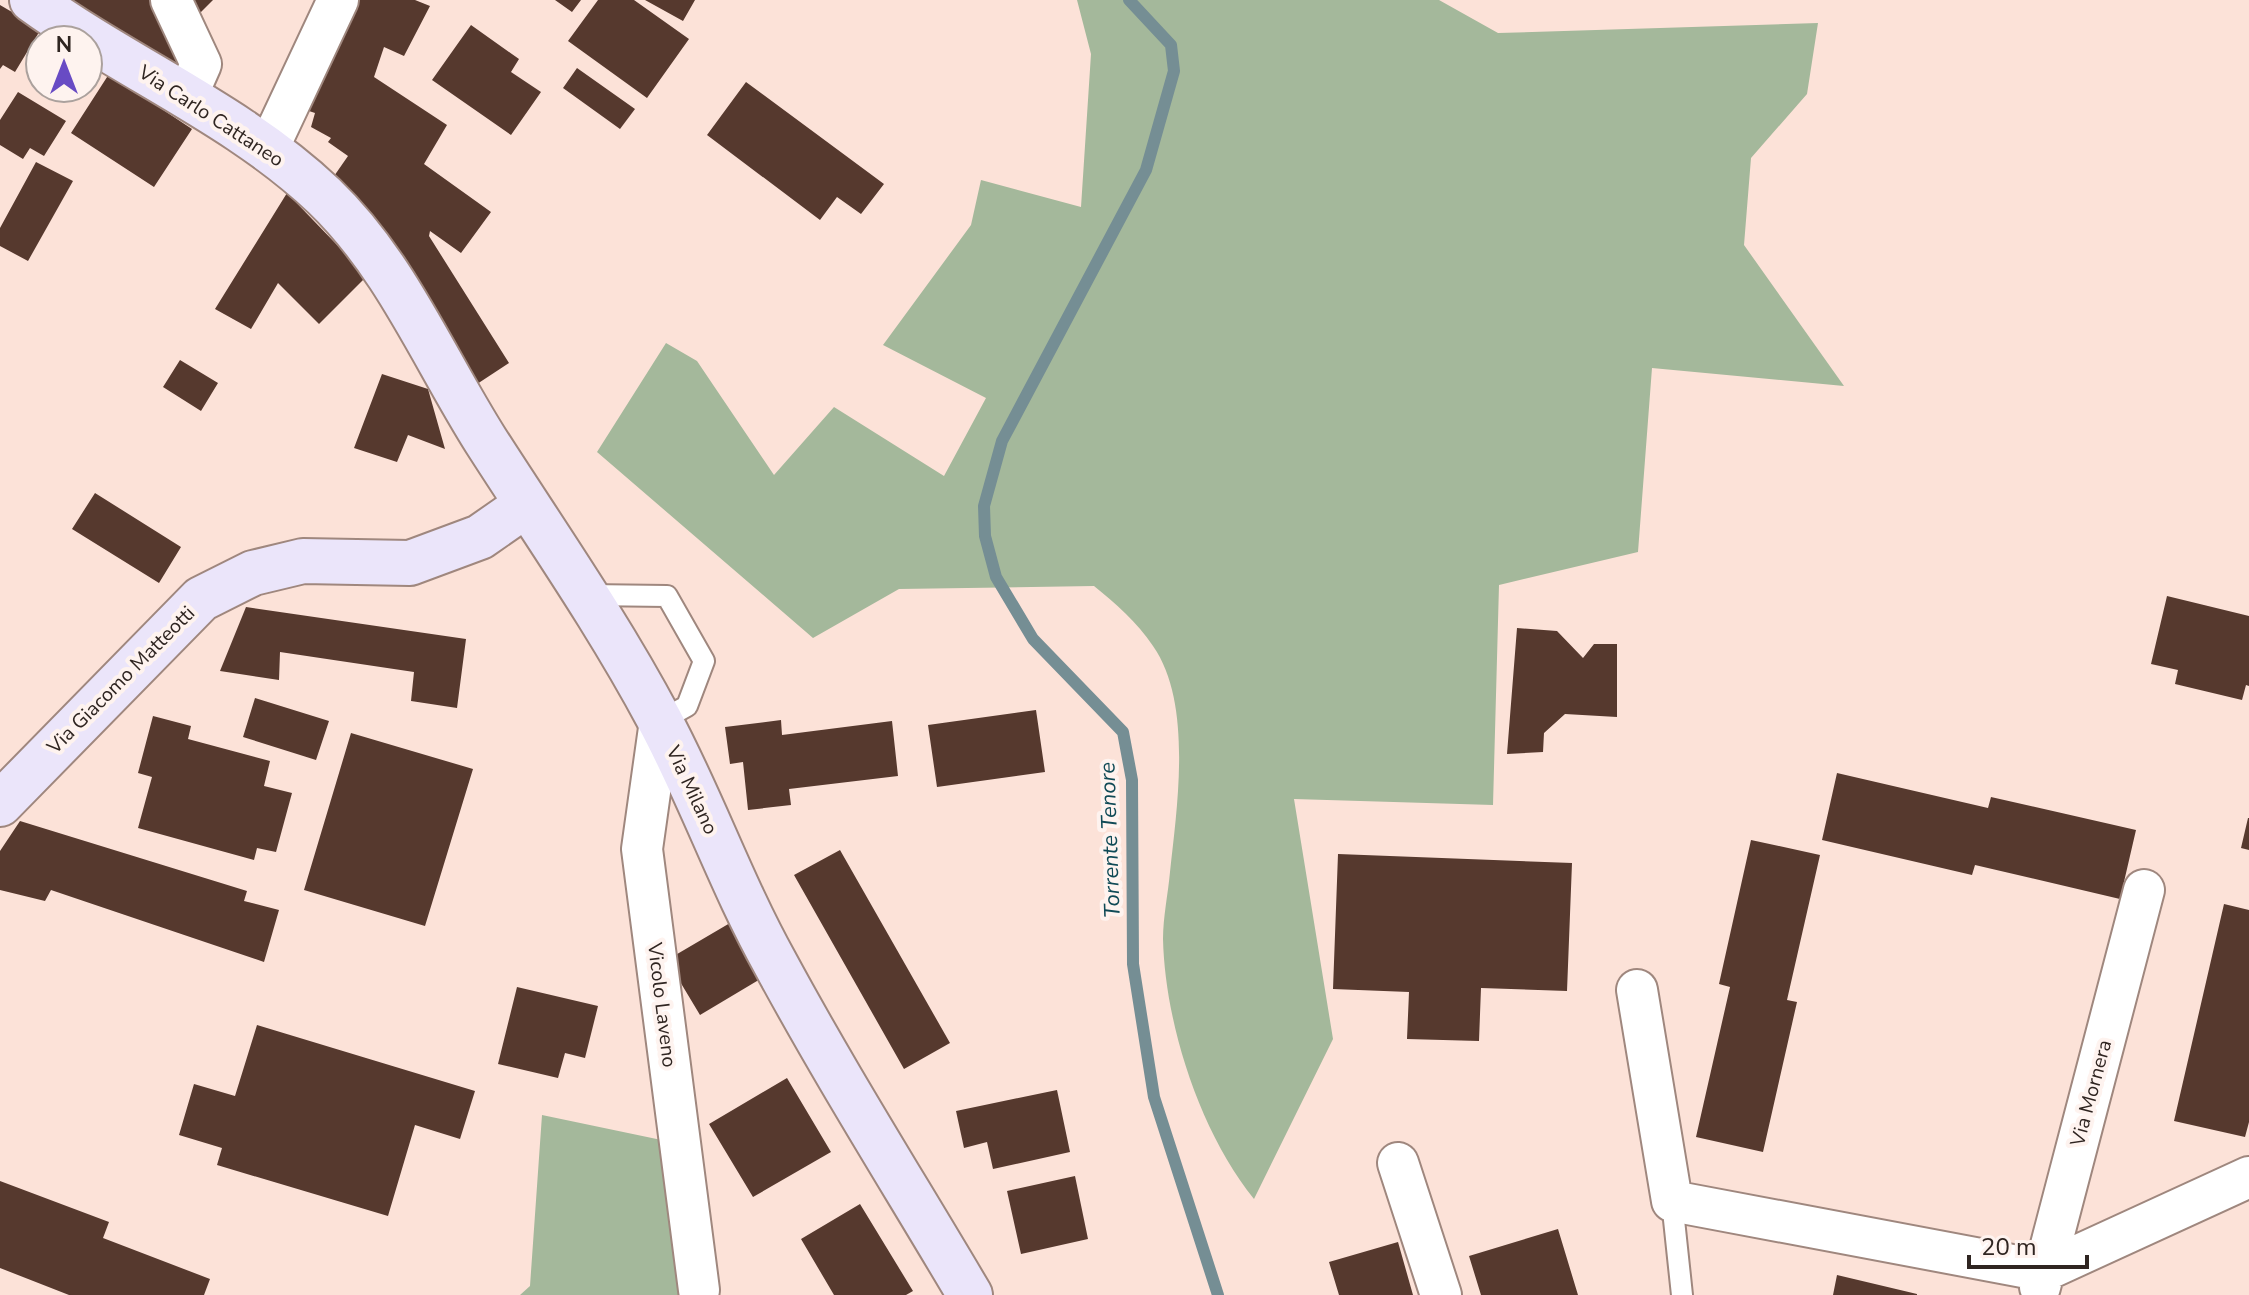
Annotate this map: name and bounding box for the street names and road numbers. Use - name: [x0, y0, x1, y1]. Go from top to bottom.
- street label: Via Carlo Cattaneo: [132, 58, 289, 173]
- street label: Via Giacomo Matteotti: [40, 600, 201, 761]
- street label: Via Milano: [659, 740, 724, 839]
- street label: Vicolo Laveno: [641, 940, 683, 1069]
- street label: Via Mornera: [2064, 1037, 2118, 1150]

